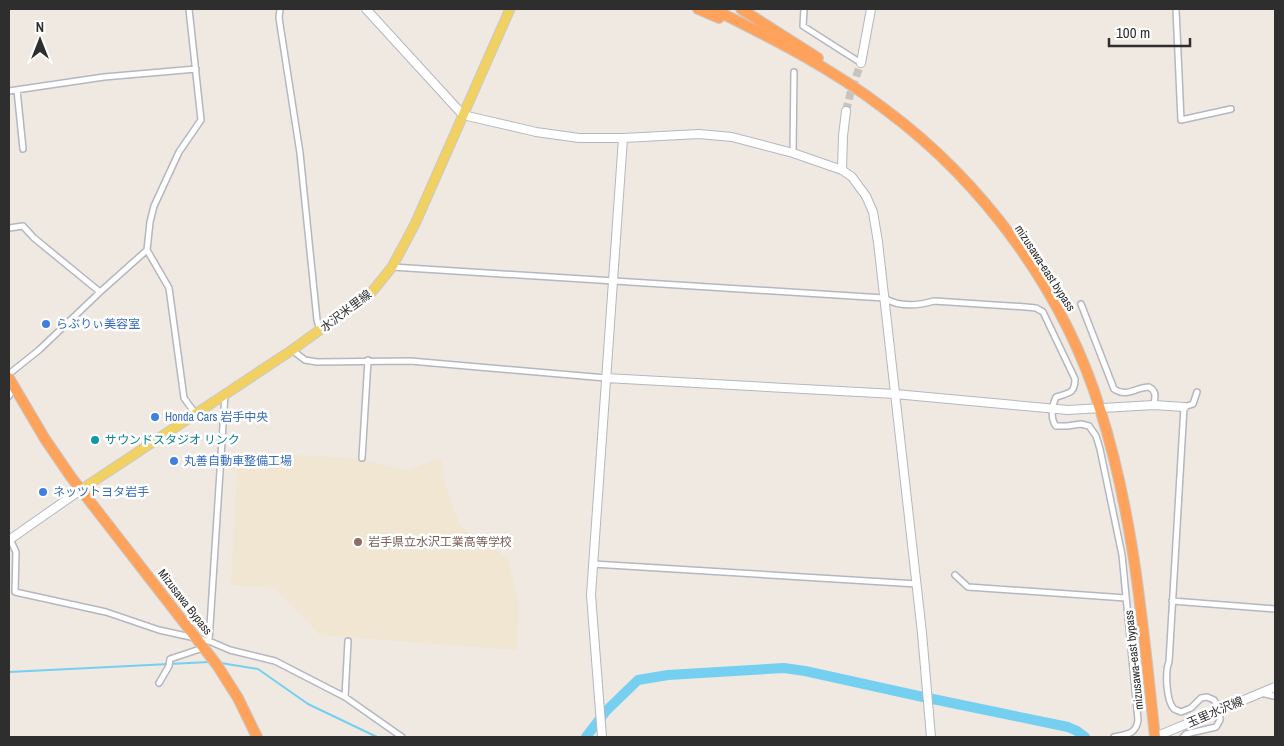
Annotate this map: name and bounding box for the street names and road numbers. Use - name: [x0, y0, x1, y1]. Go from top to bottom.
- street label: mizusawa-east bypass: [1011, 222, 1079, 314]
- street label: 水沢米里線: [317, 287, 375, 335]
- street label: Mizusawa Bypass: [154, 566, 216, 638]
- street label: mizusawa-east bypass: [1121, 609, 1147, 711]
- street label: 玉里水沢線: [1184, 693, 1246, 731]

